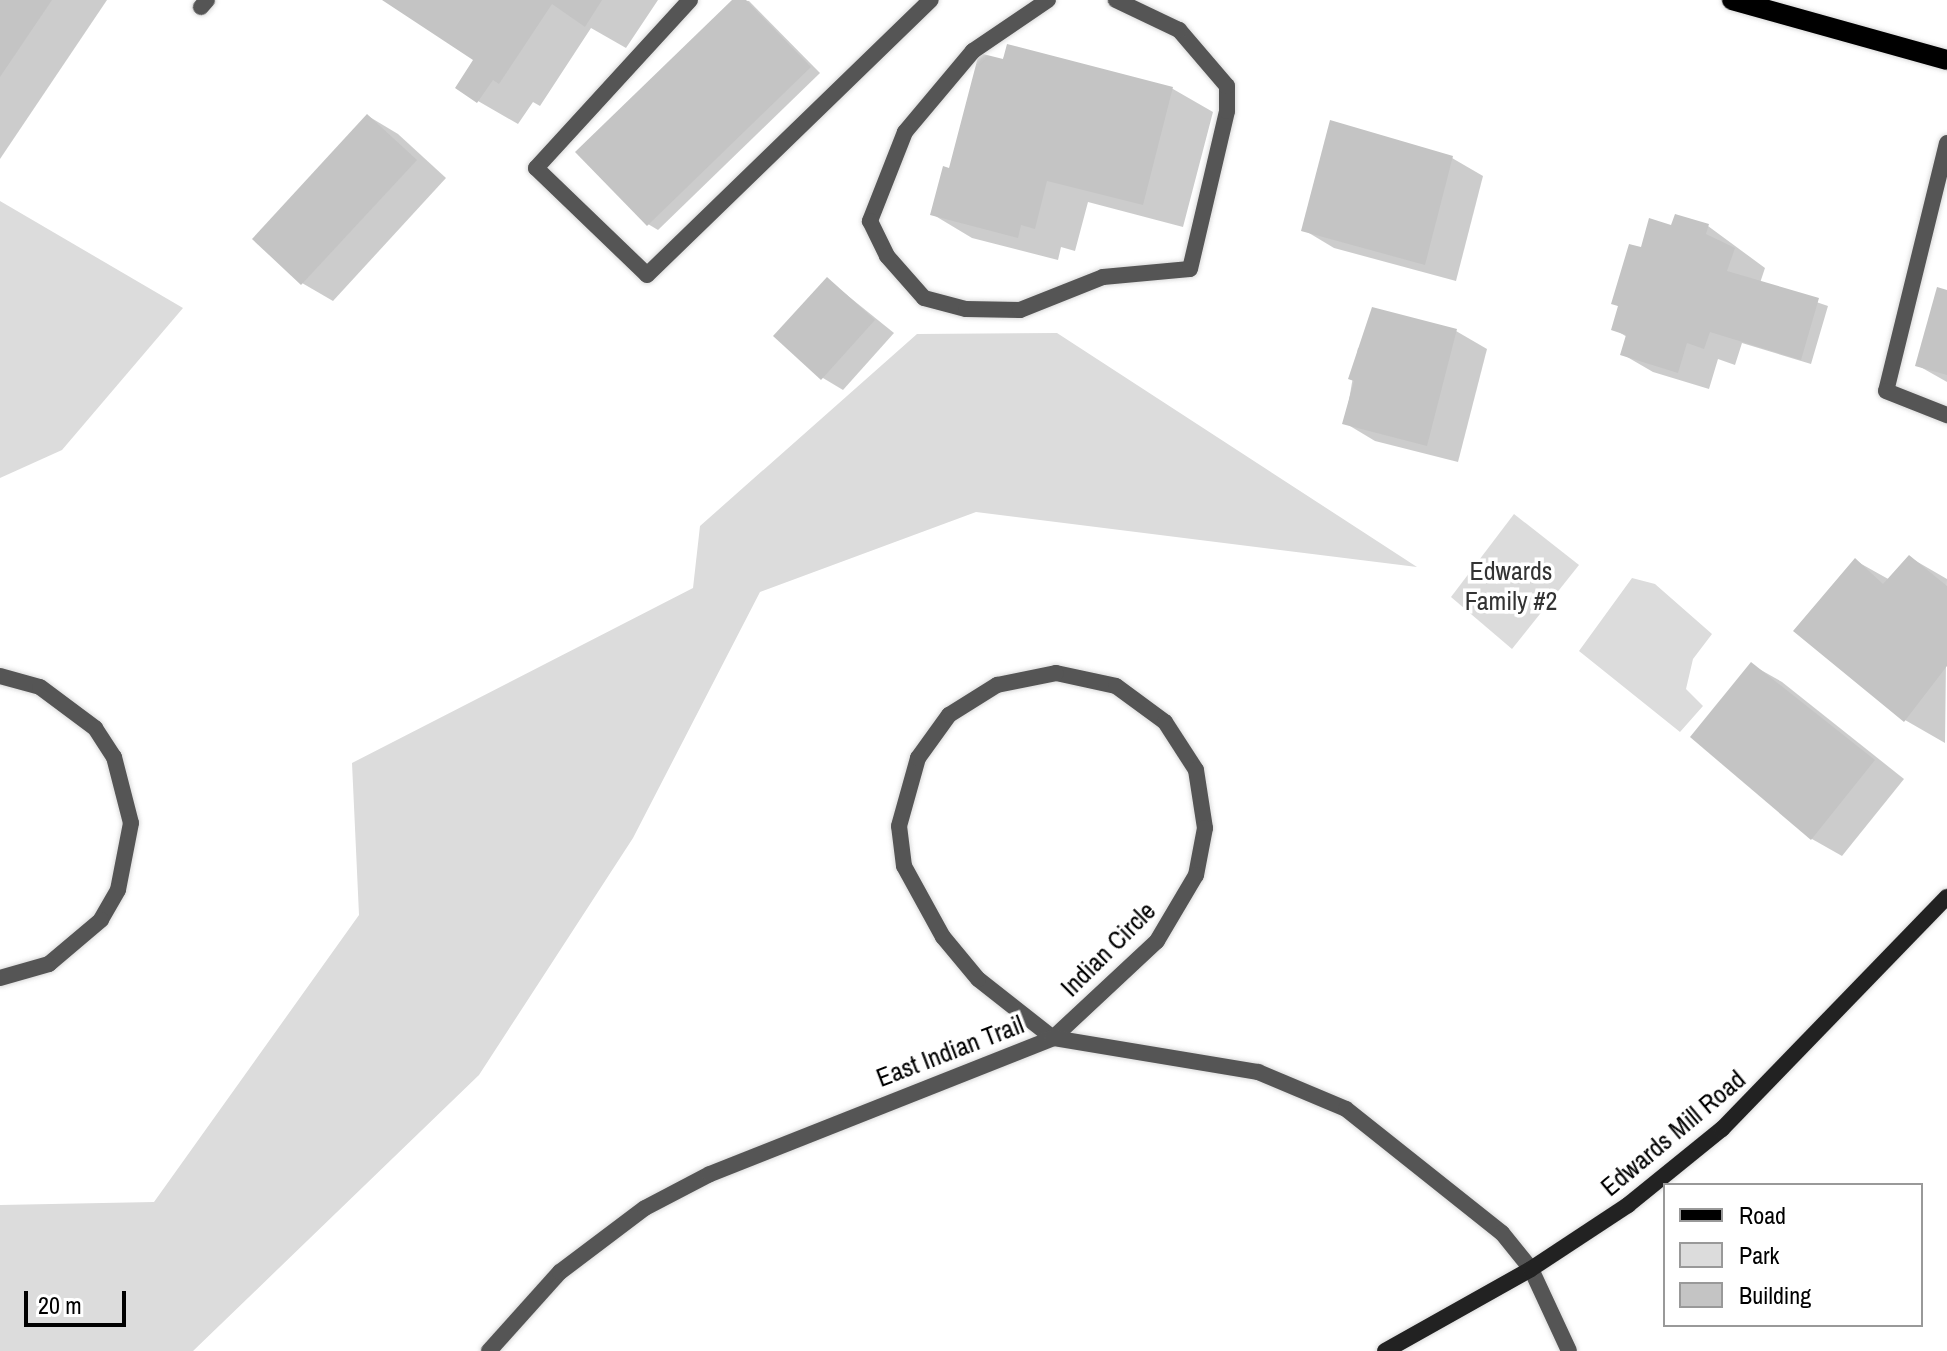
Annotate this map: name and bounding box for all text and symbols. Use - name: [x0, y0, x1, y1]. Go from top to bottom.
- park label: Edwards Family #2: [1465, 555, 1557, 616]
- street label: Indian Circle: [1054, 895, 1162, 1003]
- street label: East Indian Trail: [872, 1009, 1028, 1093]
- street label: Edwards Mill Road: [1594, 1064, 1752, 1202]
- legend: [1663, 1183, 1923, 1327]
- text: Road: [1739, 1199, 1786, 1231]
- text: Park: [1739, 1239, 1779, 1271]
- scale bar: [28, 1275, 130, 1325]
- text: Building: [1739, 1279, 1811, 1311]
- text: 20 m: [38, 1289, 82, 1321]

